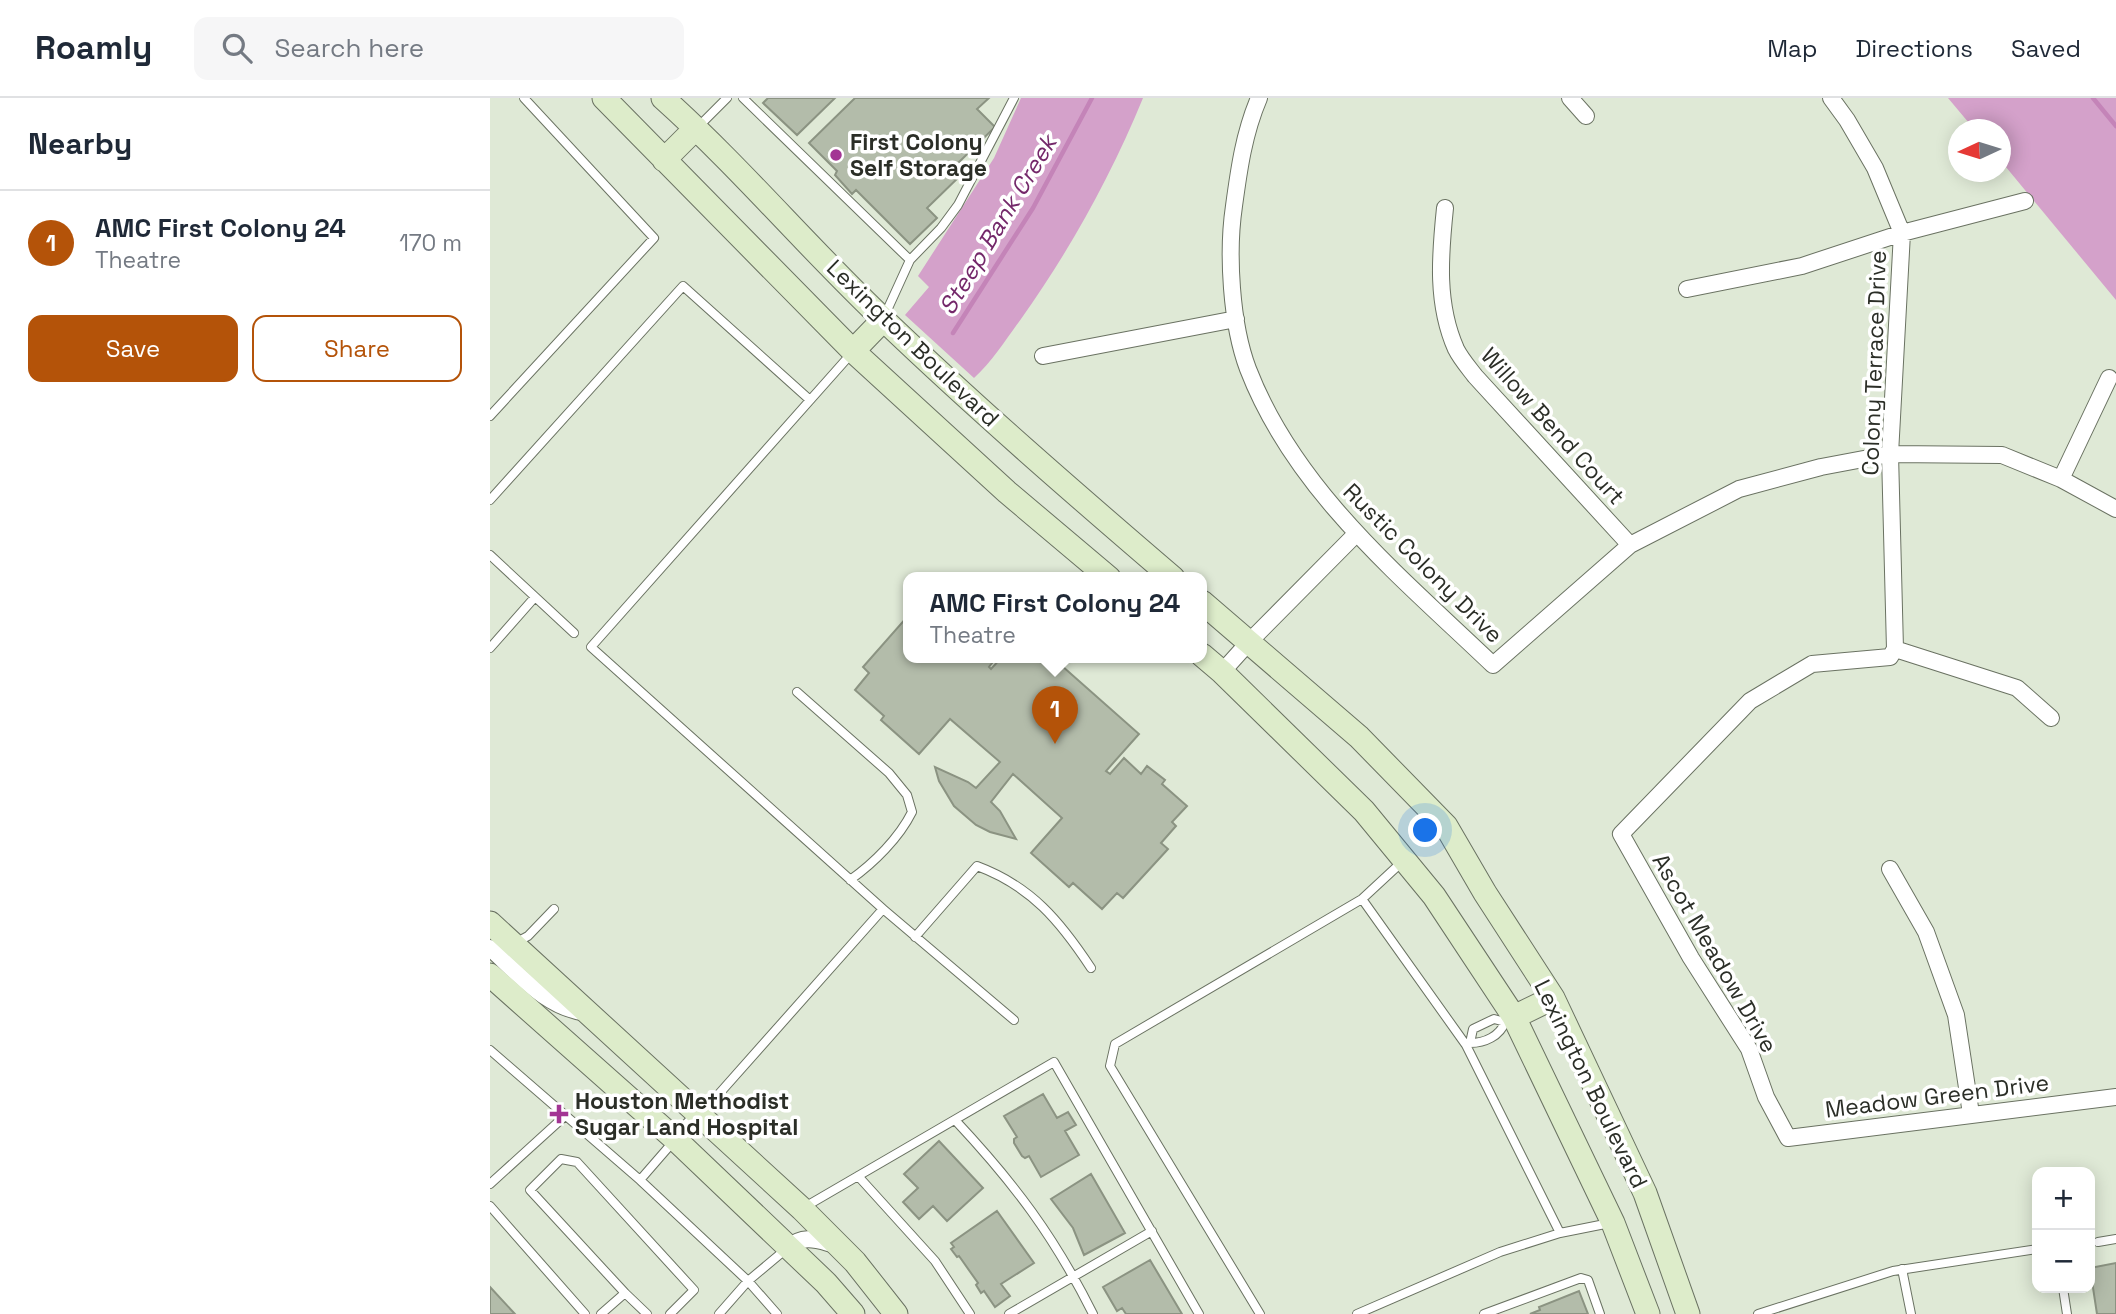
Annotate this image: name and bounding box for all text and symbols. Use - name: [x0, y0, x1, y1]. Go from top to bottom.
- search box: [194, 17, 684, 80]
- text: Roamly: [35, 27, 152, 69]
- icon: search: [218, 29, 256, 67]
- text: Search here: [274, 31, 424, 65]
- text: Map: [1767, 33, 1817, 64]
- text: Directions: [1855, 33, 1973, 64]
- text: Saved: [2011, 33, 2081, 64]
- north arrow: [1948, 119, 2011, 182]
- text: Nearby: [28, 124, 132, 163]
- place label: First Colony Self Storage: [850, 127, 987, 183]
- water label: Steep Bank Creek: [932, 127, 1065, 320]
- marker: First Colony Self Storage: [828, 147, 844, 163]
- text: AMC First Colony 24: [95, 211, 346, 245]
- text: 1: [46, 228, 56, 258]
- text: 170 m: [399, 228, 462, 258]
- text: Theatre: [95, 245, 181, 275]
- street label: Colony Terrace Drive: [1855, 250, 1893, 476]
- street label: Lexington Boulevard: [820, 253, 1006, 433]
- button: Save: [28, 315, 238, 382]
- button: Share: [252, 315, 462, 382]
- street label: Willow Bend Court: [1475, 341, 1631, 511]
- street label: Rustic Colony Drive: [1337, 477, 1509, 649]
- popup: [903, 572, 1207, 663]
- text: AMC First Colony 24: [930, 586, 1180, 620]
- text: Theatre: [930, 620, 1016, 650]
- pin: 1: [1032, 686, 1078, 744]
- your location: [1408, 813, 1442, 847]
- street label: Ascot Meadow Drive: [1646, 848, 1784, 1058]
- street label: Lexington Boulevard: [1527, 975, 1655, 1193]
- street label: Meadow Green Drive: [1823, 1067, 2051, 1125]
- place label: Houston Methodist Sugar Land Hospital: [575, 1086, 798, 1142]
- marker: Houston Methodist Sugar Land Hospital: [549, 1104, 569, 1124]
- map controls: [2032, 1167, 2095, 1293]
- button: +: [2032, 1167, 2095, 1230]
- button: −: [2032, 1230, 2095, 1293]

